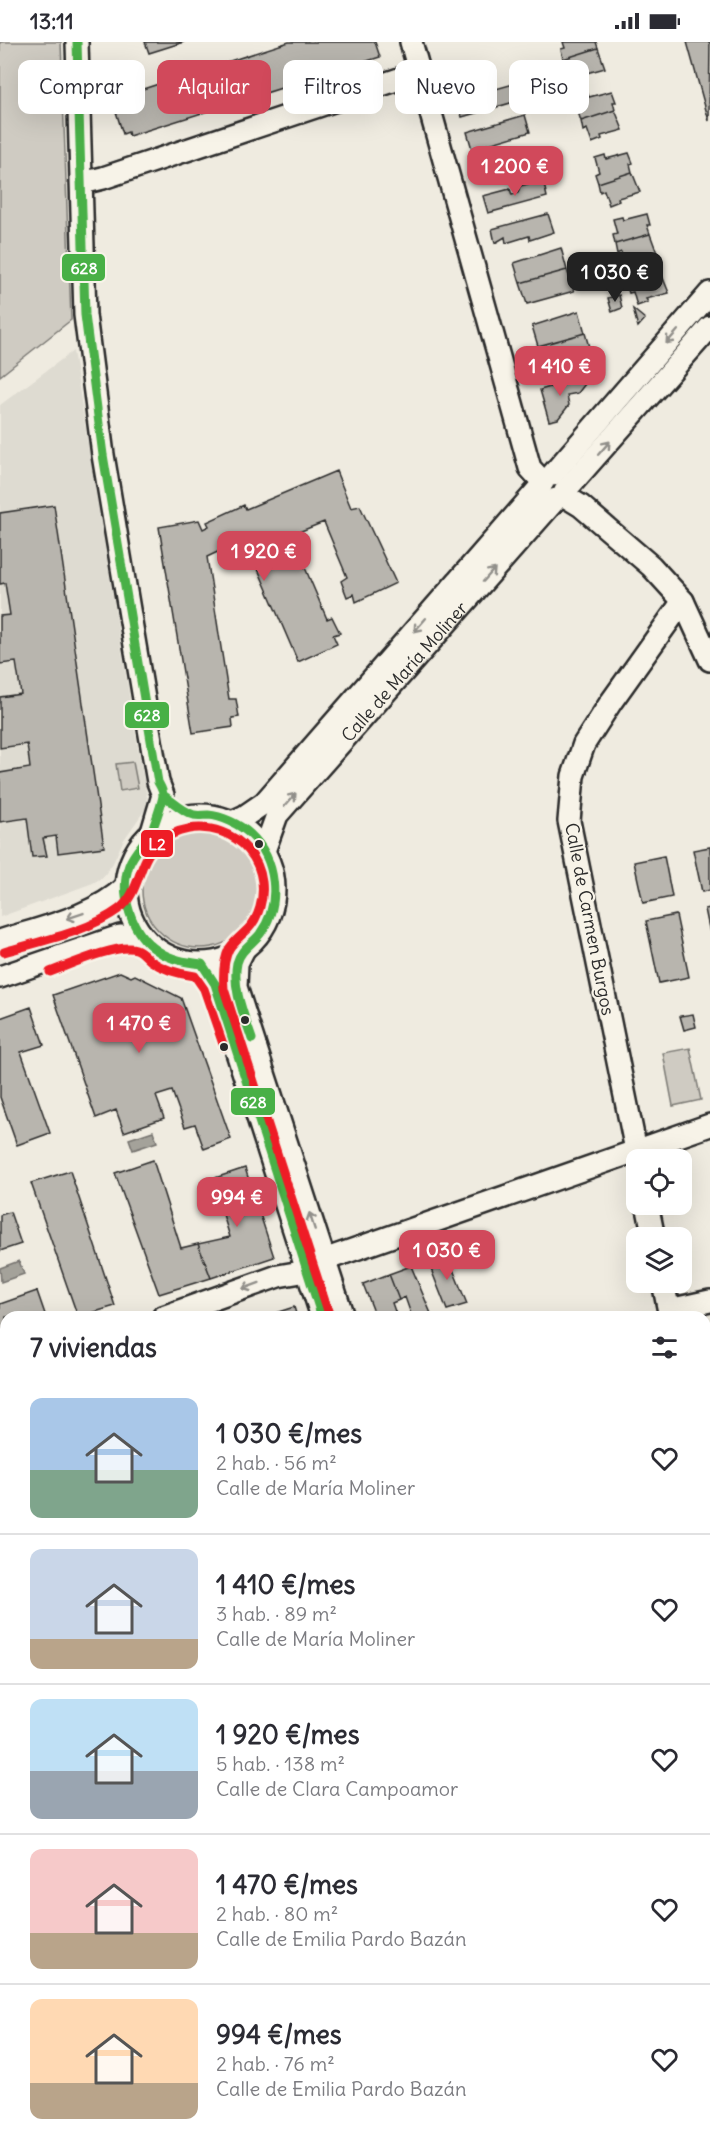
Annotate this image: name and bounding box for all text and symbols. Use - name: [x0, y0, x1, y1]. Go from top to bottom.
- text: 13:11: [30, 7, 74, 35]
- chip: Comprar: [18, 60, 145, 114]
- chip: Alquilar: [157, 60, 271, 114]
- chip: Filtros: [283, 60, 383, 114]
- chip: Nuevo: [395, 60, 497, 114]
- chip: Piso: [509, 60, 589, 114]
- pin: 1 200 €: [460, 146, 570, 197]
- text: 1 200 €: [481, 153, 549, 178]
- pin: 1 030 €: [560, 252, 670, 303]
- line badge: 628: [61, 253, 106, 282]
- text: 628: [70, 258, 98, 278]
- text: 1 030 €: [581, 259, 649, 284]
- one-way arrow: [665, 329, 679, 345]
- pin: 1 410 €: [505, 346, 615, 397]
- text: 1 410 €: [529, 353, 591, 378]
- one-way arrow: [597, 441, 611, 456]
- pin: 1 920 €: [209, 531, 319, 582]
- text: 1 920 €: [231, 538, 297, 563]
- one-way arrow: [482, 568, 496, 583]
- street label: Calle de María Moliner: [336, 596, 472, 746]
- one-way arrow: [413, 617, 427, 632]
- line badge: 628: [124, 701, 170, 729]
- text: 628: [133, 705, 161, 725]
- one-way arrow: [284, 792, 297, 808]
- street label: Calle de Carmen Burgos: [560, 821, 620, 1017]
- line badge: L2: [140, 829, 174, 858]
- text: L2: [148, 834, 166, 854]
- unlabelled marker: [253, 838, 265, 850]
- one-way arrow: [66, 911, 85, 922]
- pin: 1 470 €: [84, 1003, 194, 1054]
- text: 1 470 €: [107, 1010, 171, 1035]
- unlabelled marker: [239, 1014, 251, 1026]
- unlabelled marker: [218, 1041, 230, 1053]
- line badge: 628: [230, 1087, 276, 1116]
- text: 628: [239, 1092, 267, 1112]
- map controls: [626, 1149, 692, 1293]
- button: locate: [626, 1149, 692, 1215]
- pin: 994 €: [195, 1177, 279, 1228]
- text: 994 €: [211, 1184, 263, 1209]
- one-way arrow: [305, 1212, 316, 1231]
- button: layers: [626, 1227, 692, 1293]
- pin: 1 030 €: [392, 1230, 502, 1281]
- text: 1 030 €: [413, 1237, 481, 1262]
- one-way arrow: [242, 1281, 261, 1292]
- text: 7 viviendas: [30, 1331, 157, 1364]
- icon: filters: [648, 1331, 681, 1364]
- text: 1 030 €/mes: [216, 1417, 362, 1450]
- icon: home: [78, 1422, 150, 1494]
- icon: heart: [648, 1442, 681, 1475]
- text: 2 hab. · 56 m²: [216, 1450, 337, 1475]
- text: Calle de María Moliner: [216, 1475, 415, 1500]
- text: 1 410 €/mes: [216, 1568, 355, 1601]
- icon: home: [78, 1573, 150, 1645]
- icon: heart: [648, 1593, 681, 1626]
- text: 3 hab. · 89 m²: [216, 1601, 337, 1626]
- text: Calle de María Moliner: [216, 1626, 415, 1651]
- text: 1 920 €/mes: [216, 1718, 359, 1751]
- icon: home: [78, 1723, 150, 1795]
- icon: heart: [648, 1743, 681, 1776]
- text: 5 hab. · 138 m²: [216, 1751, 345, 1776]
- text: Calle de Clara Campoamor: [216, 1776, 458, 1801]
- text: 1 470 €/mes: [216, 1868, 358, 1901]
- icon: home: [78, 1873, 150, 1945]
- icon: heart: [648, 1893, 681, 1926]
- text: 2 hab. · 80 m²: [216, 1901, 338, 1926]
- text: Calle de Emilia Pardo Bazán: [216, 1926, 467, 1951]
- text: 994 €/mes: [216, 2018, 342, 2051]
- icon: home: [78, 2023, 150, 2095]
- icon: heart: [648, 2043, 681, 2076]
- text: 2 hab. · 76 m²: [216, 2051, 335, 2076]
- text: Calle de Emilia Pardo Bazán: [216, 2076, 467, 2101]

